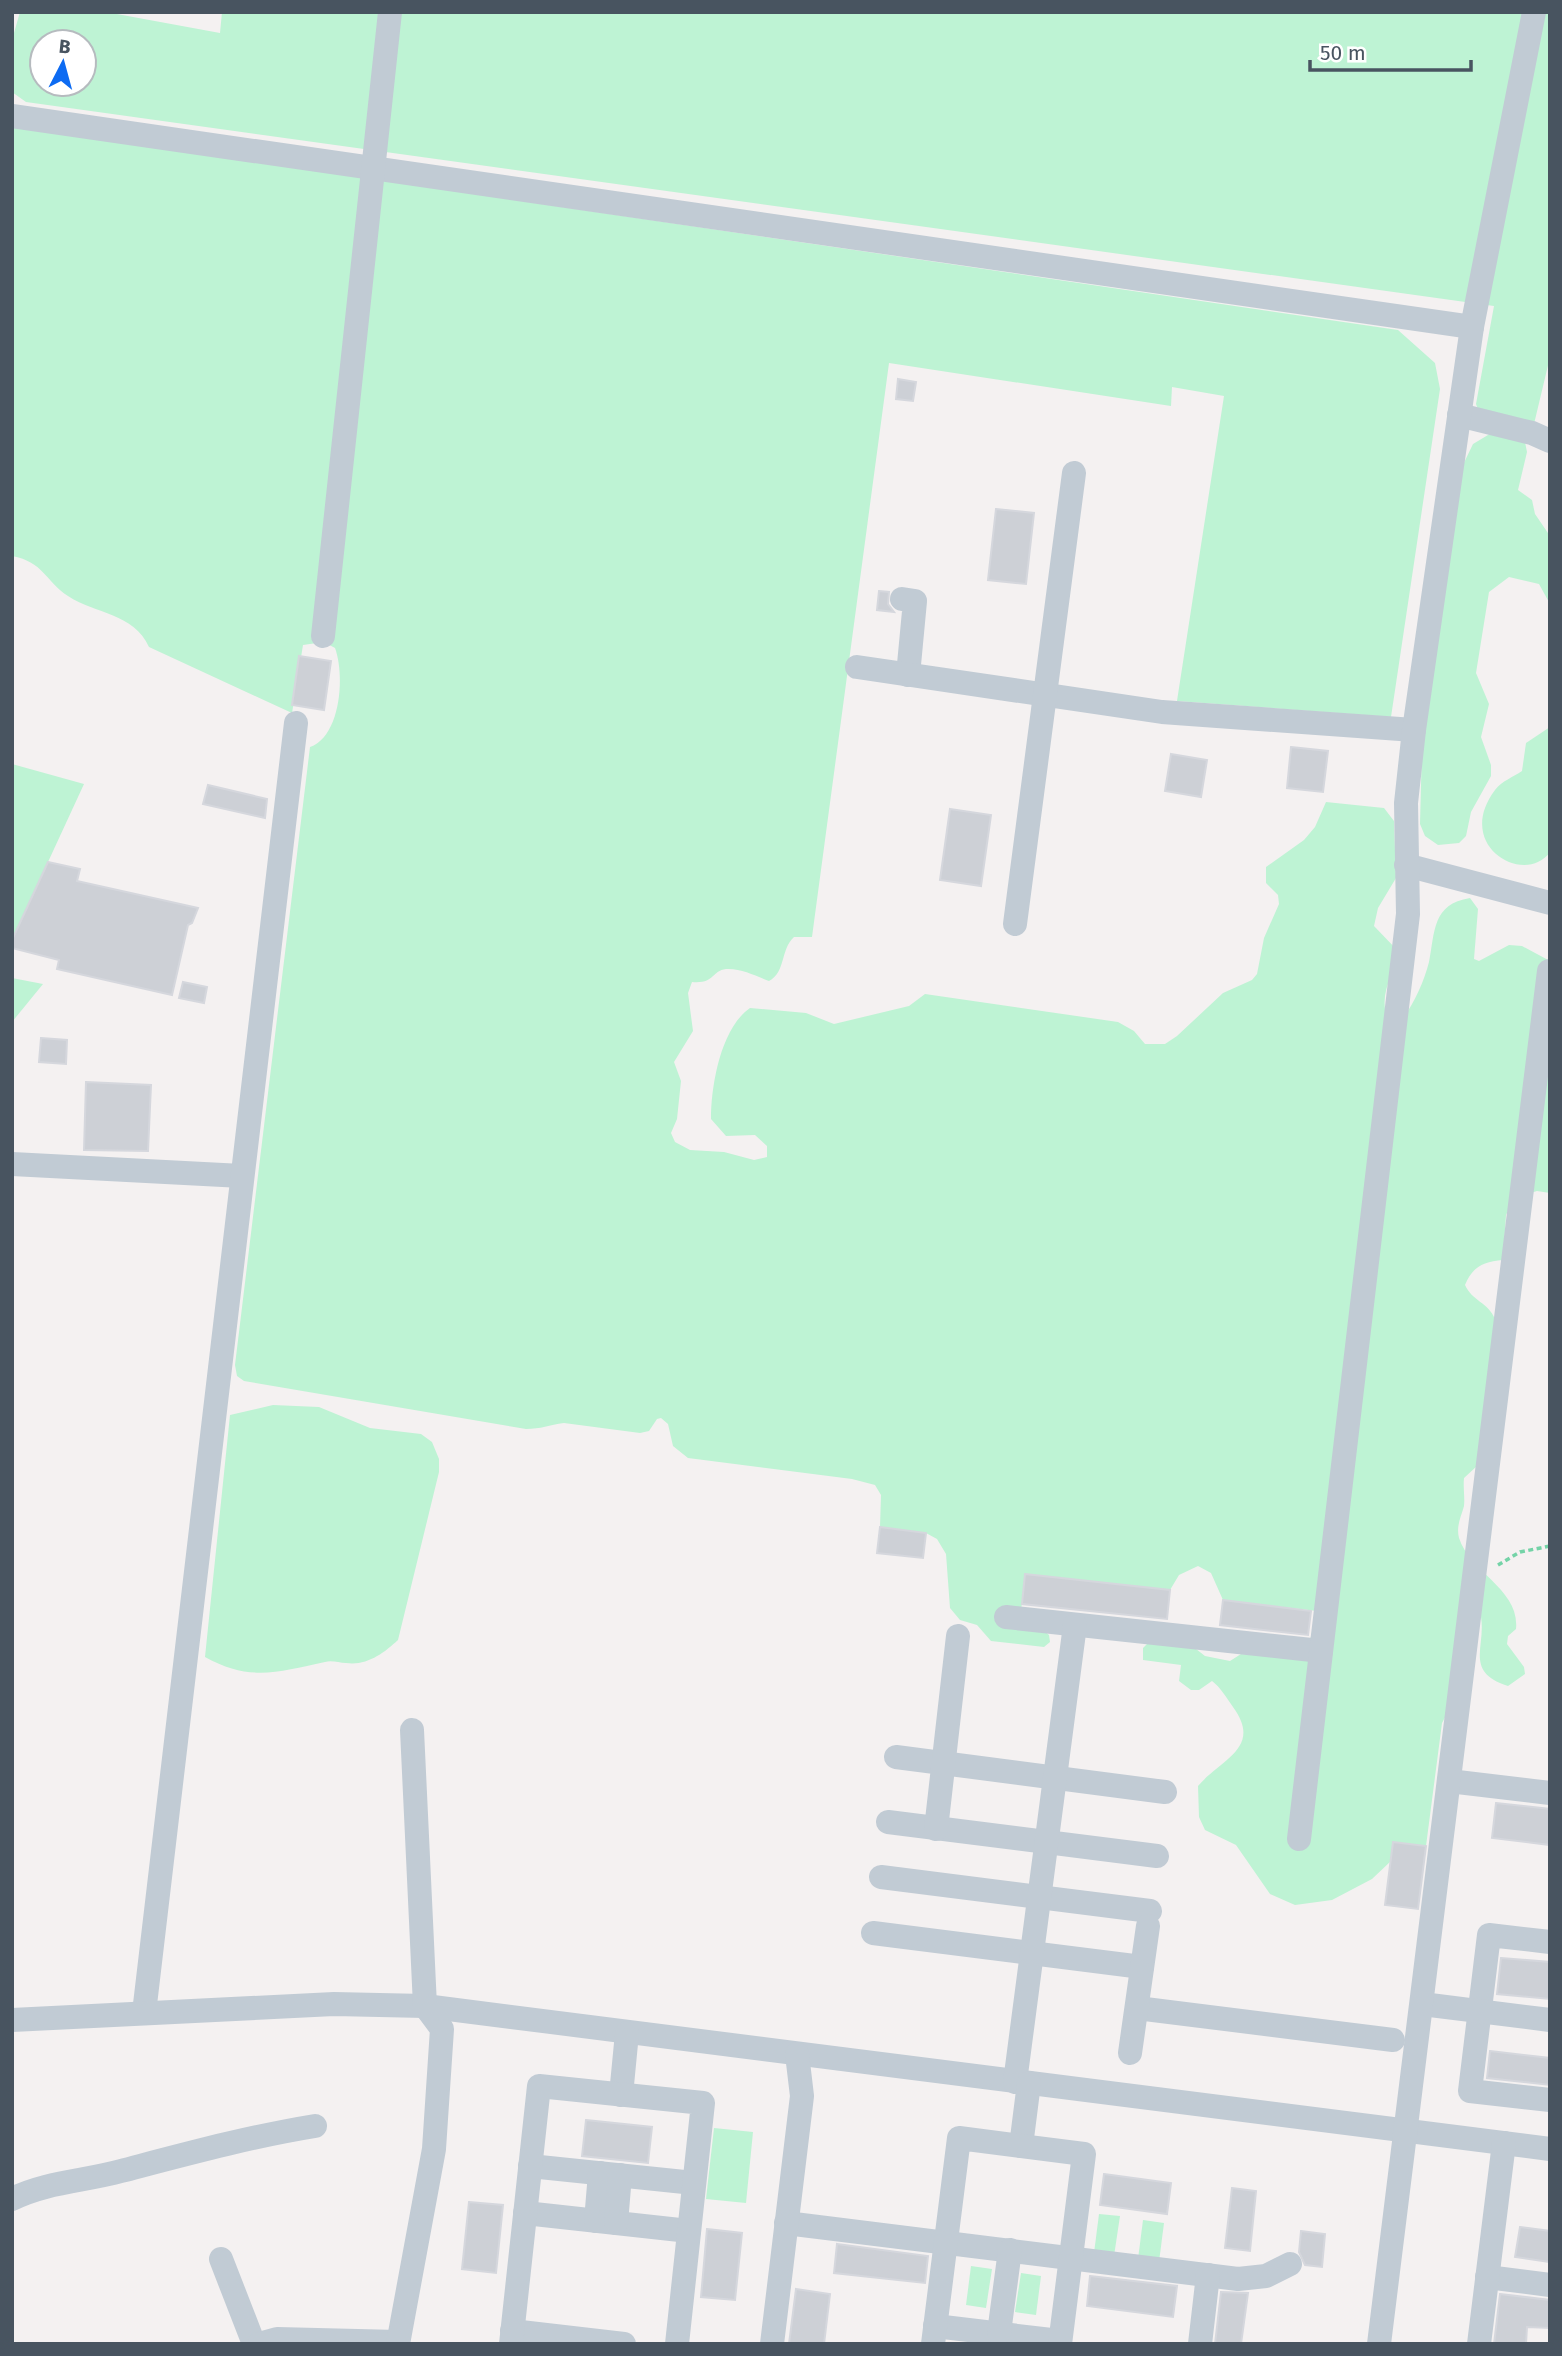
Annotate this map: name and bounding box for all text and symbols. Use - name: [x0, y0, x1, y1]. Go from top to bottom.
- north arrow: [28, 28, 98, 98]
- scale bar: [1310, 28, 1471, 72]
- text: B: [58, 35, 72, 59]
- text: 50 m: [1320, 40, 1366, 66]

